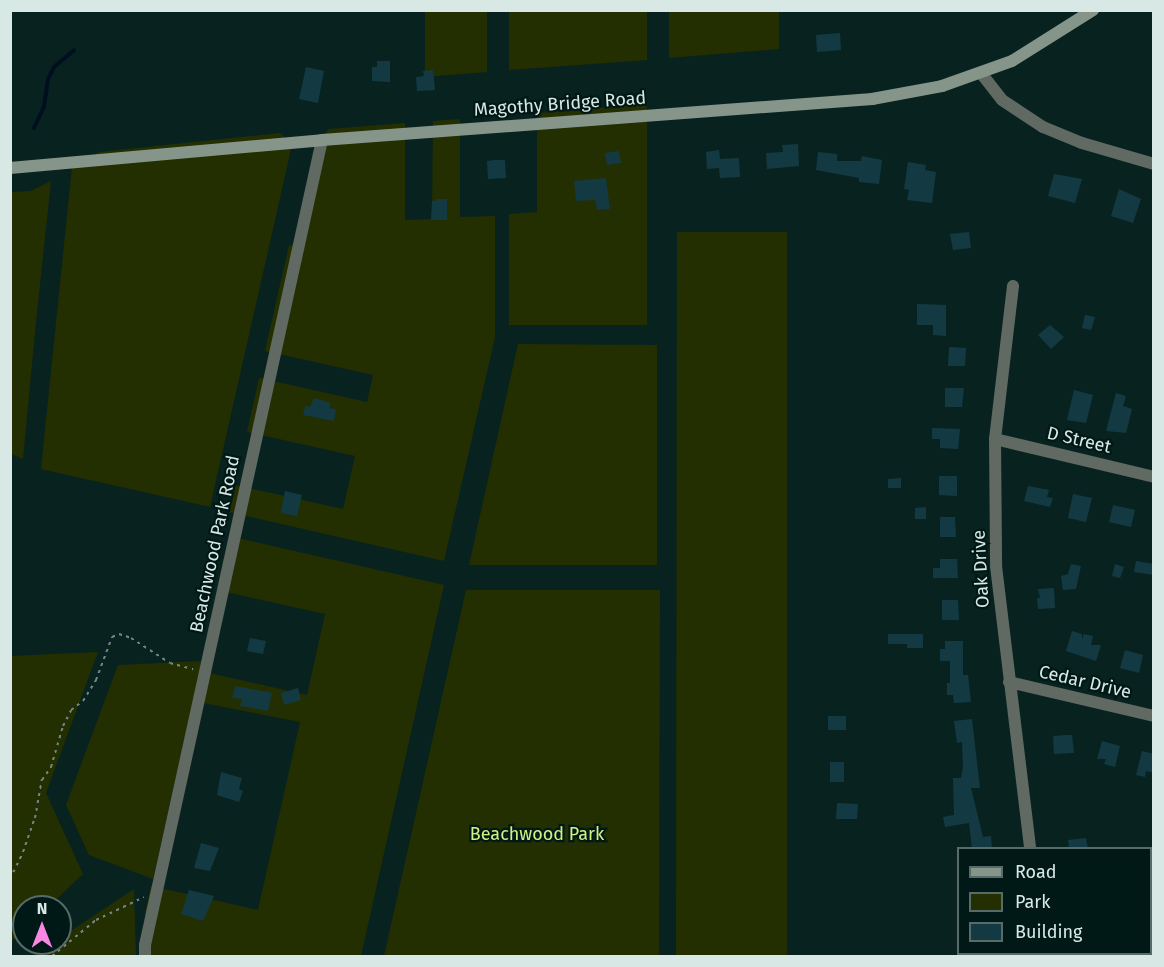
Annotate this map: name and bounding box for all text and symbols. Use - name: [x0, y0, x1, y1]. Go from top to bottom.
- street label: Magothy Bridge Road: [473, 87, 647, 121]
- street label: D Street: [1045, 422, 1113, 458]
- street label: Beachwood Park Road: [186, 453, 244, 635]
- street label: Oak Drive: [968, 529, 994, 609]
- street label: Cedar Drive: [1037, 661, 1133, 703]
- park label: Beachwood Park: [470, 823, 604, 845]
- legend: [957, 847, 1152, 955]
- text: Road: [1015, 861, 1057, 883]
- text: Park: [1015, 891, 1050, 913]
- north arrow: [12, 895, 72, 955]
- text: N: [37, 899, 47, 918]
- text: Building: [1015, 921, 1082, 943]

